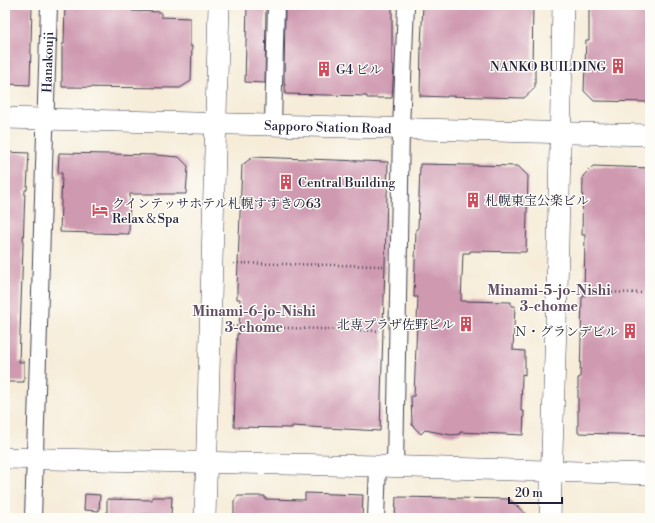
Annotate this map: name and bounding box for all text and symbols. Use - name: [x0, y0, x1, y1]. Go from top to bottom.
- street label: Hanakouji: [39, 31, 57, 93]
- building icon: NANKO BUILDING: [609, 57, 627, 75]
- place label: NANKO BUILDING: [490, 59, 606, 75]
- building icon: G4 ビル: [315, 60, 333, 78]
- place label: G4 ビル: [336, 62, 382, 78]
- street label: Sapporo Station Road: [264, 118, 392, 137]
- building icon: Central Building: [277, 173, 295, 191]
- place label: Central Building: [298, 175, 396, 191]
- building icon: 札幌東宝公楽ビル: [464, 191, 482, 209]
- place label: 札幌東宝公楽ビル: [485, 193, 589, 209]
- place label: クインテッサホテル札幌すすきの63 Relax＆Spa: [112, 196, 321, 227]
- hotel icon: クインテッサホテル札幌すすきの63 Relax＆Spa: [91, 201, 109, 219]
- district label: Minami-5-jo-Nishi 3-chome: [487, 282, 611, 316]
- district label: Minami-6-jo-Nishi 3-chome: [192, 303, 316, 337]
- building icon: 北専プラザ佐野ビル: [457, 315, 475, 333]
- place label: 北専プラザ佐野ビル: [337, 317, 454, 333]
- building icon: Ｎ・グランデビル: [621, 322, 639, 340]
- place label: Ｎ・グランデビル: [514, 324, 618, 340]
- scale bar: [509, 479, 562, 505]
- text: 20 m: [515, 486, 543, 501]

